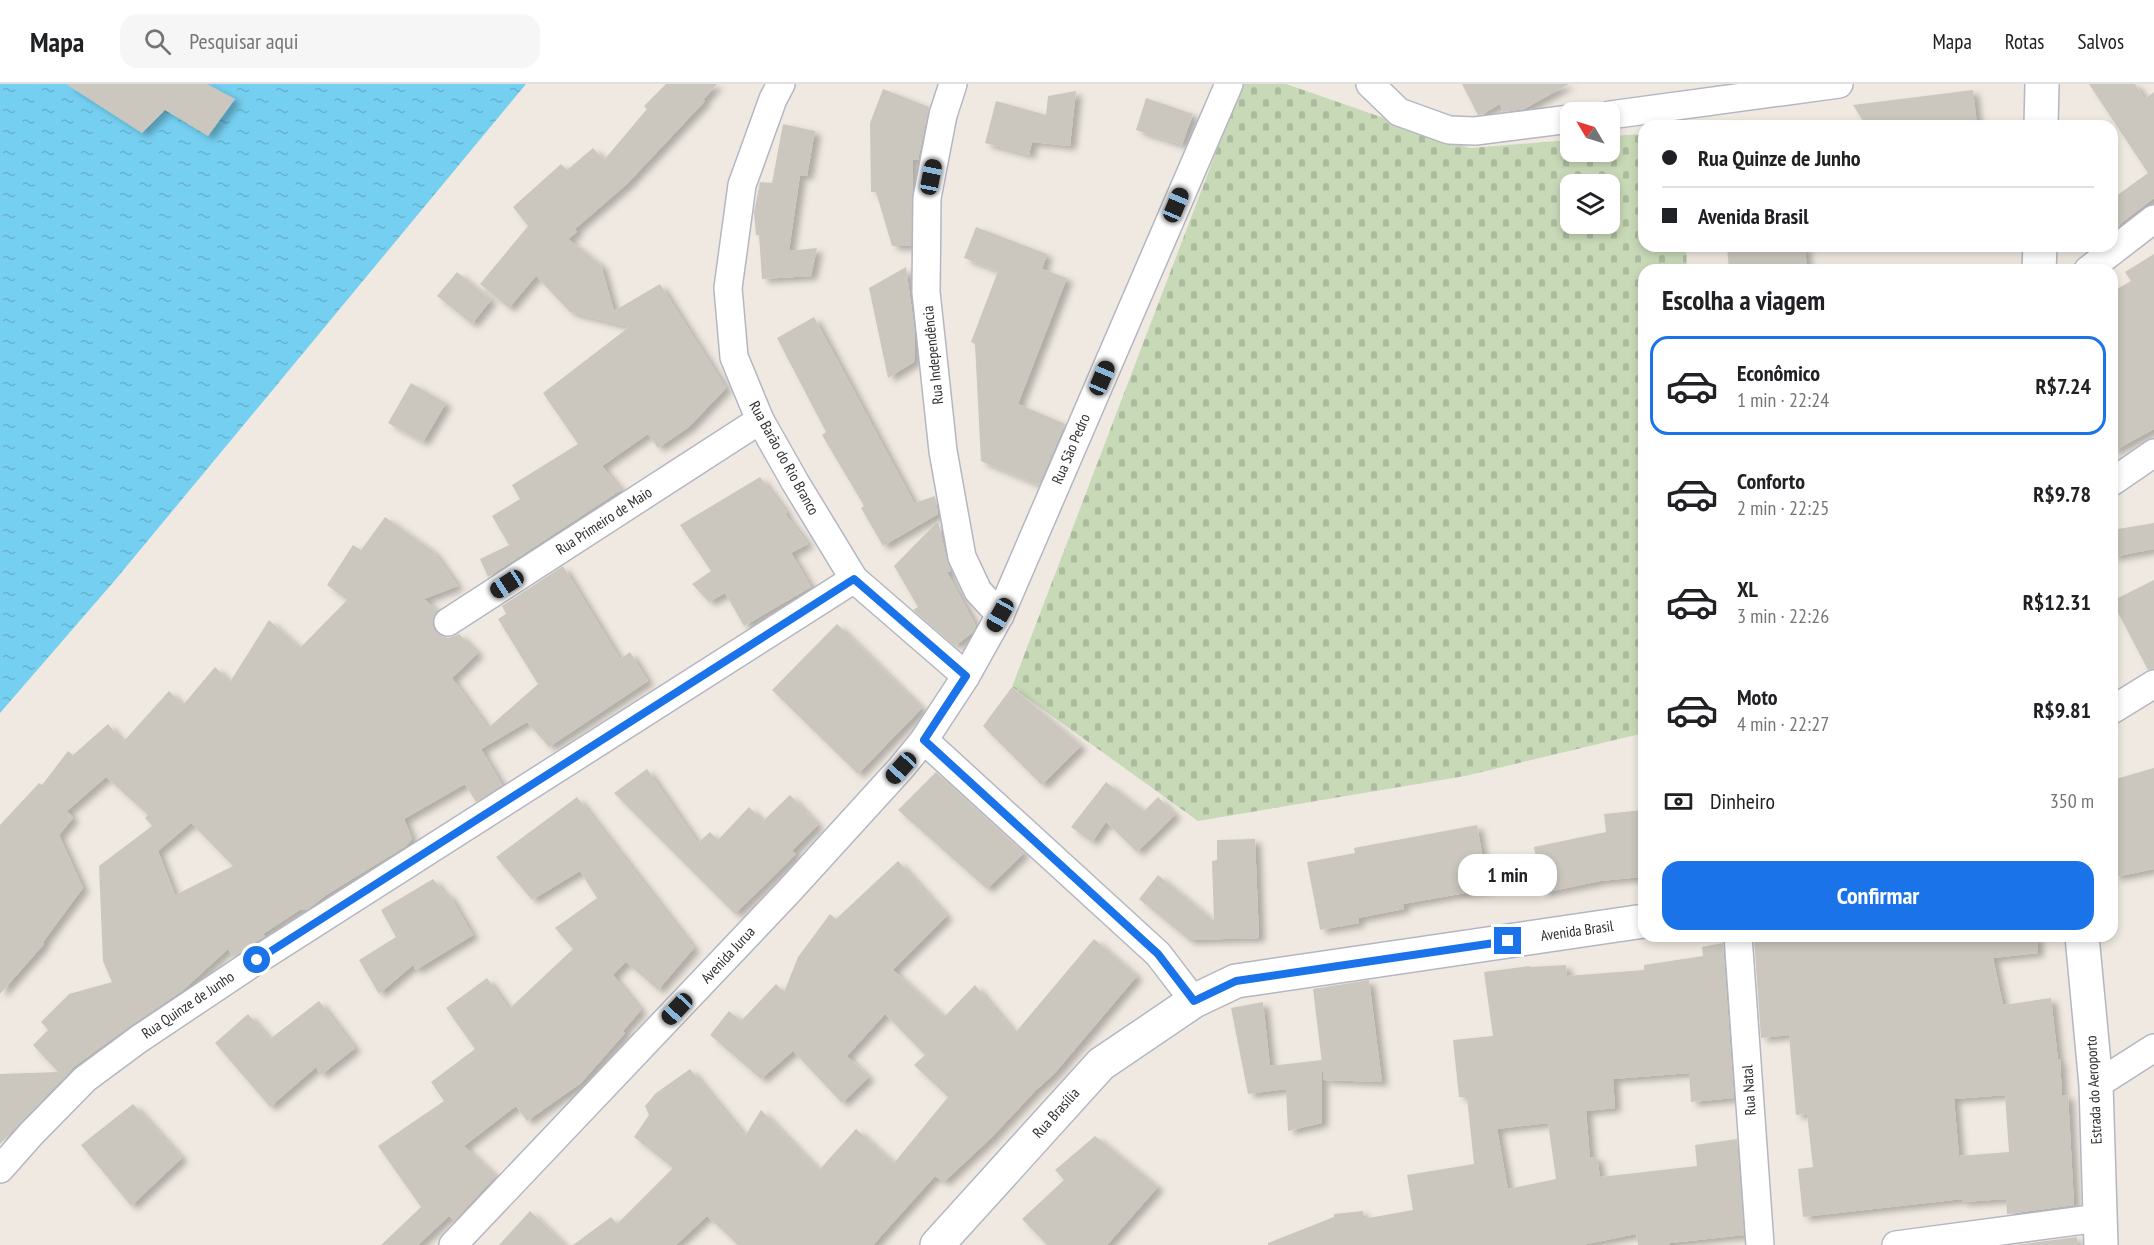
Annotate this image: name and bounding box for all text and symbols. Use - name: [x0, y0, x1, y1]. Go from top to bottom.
- search box: [120, 14, 540, 68]
- text: Mapa: [30, 23, 84, 60]
- icon: search: [141, 25, 174, 58]
- text: Pesquisar aqui: [189, 27, 298, 55]
- text: Mapa: [1932, 28, 1972, 55]
- text: Rotas: [2005, 28, 2044, 55]
- text: Salvos: [2077, 28, 2124, 55]
- north arrow: [1560, 102, 1620, 162]
- map controls: [1560, 102, 1620, 234]
- text: Rua Quinze de Junho: [1698, 144, 1861, 172]
- car: [919, 158, 943, 196]
- button: layers: [1560, 174, 1620, 234]
- car: [1161, 185, 1191, 225]
- text: Avenida Brasil: [1698, 202, 1809, 230]
- text: Escolha a viagem: [1662, 283, 1825, 317]
- street label: Rua Independência: [918, 305, 947, 405]
- car: [1087, 358, 1117, 398]
- icon: car: [1665, 359, 1719, 413]
- text: Econômico: [1737, 359, 1820, 387]
- text: R$7.24: [2035, 372, 2091, 400]
- text: 1 min · 22:24: [1737, 387, 1829, 413]
- street label: Rua Barão do Rio Branco: [745, 397, 824, 518]
- street label: Rua São Pedro: [1047, 411, 1094, 487]
- icon: car: [1665, 467, 1719, 521]
- text: Conforto: [1737, 467, 1805, 495]
- text: R$9.78: [2033, 480, 2091, 508]
- street label: Rua Primeiro de Maio: [552, 482, 655, 559]
- text: 2 min · 22:25: [1737, 495, 1829, 521]
- car: [487, 567, 527, 601]
- icon: car: [1665, 575, 1719, 629]
- text: XL: [1737, 575, 1758, 603]
- text: R$12.31: [2023, 588, 2091, 616]
- car: [983, 595, 1017, 635]
- text: 3 min · 22:26: [1737, 603, 1829, 629]
- icon: car: [1665, 683, 1719, 737]
- text: Moto: [1737, 683, 1778, 711]
- text: R$9.81: [2033, 696, 2091, 724]
- text: 4 min · 22:27: [1737, 711, 1829, 737]
- car: [882, 749, 920, 787]
- icon: cash: [1662, 785, 1695, 818]
- text: Dinheiro: [1710, 787, 1775, 815]
- text: 350 m: [2050, 788, 2094, 814]
- callout: 1 min: [1458, 854, 1558, 896]
- button: Confirmar: [1662, 861, 2094, 930]
- text: 1 min: [1487, 862, 1528, 888]
- street label: Avenida Brasil: [1539, 916, 1615, 945]
- street label: Avenida Jurua: [697, 922, 759, 987]
- route end: [1494, 927, 1521, 954]
- route start: [243, 946, 270, 973]
- street label: Rua Quinze de Junho: [138, 967, 238, 1043]
- car: [658, 990, 696, 1028]
- street label: Estrada do Aeroporto: [2081, 1035, 2106, 1145]
- street label: Rua Natal: [1737, 1064, 1760, 1116]
- street label: Rua Brasília: [1028, 1084, 1083, 1142]

